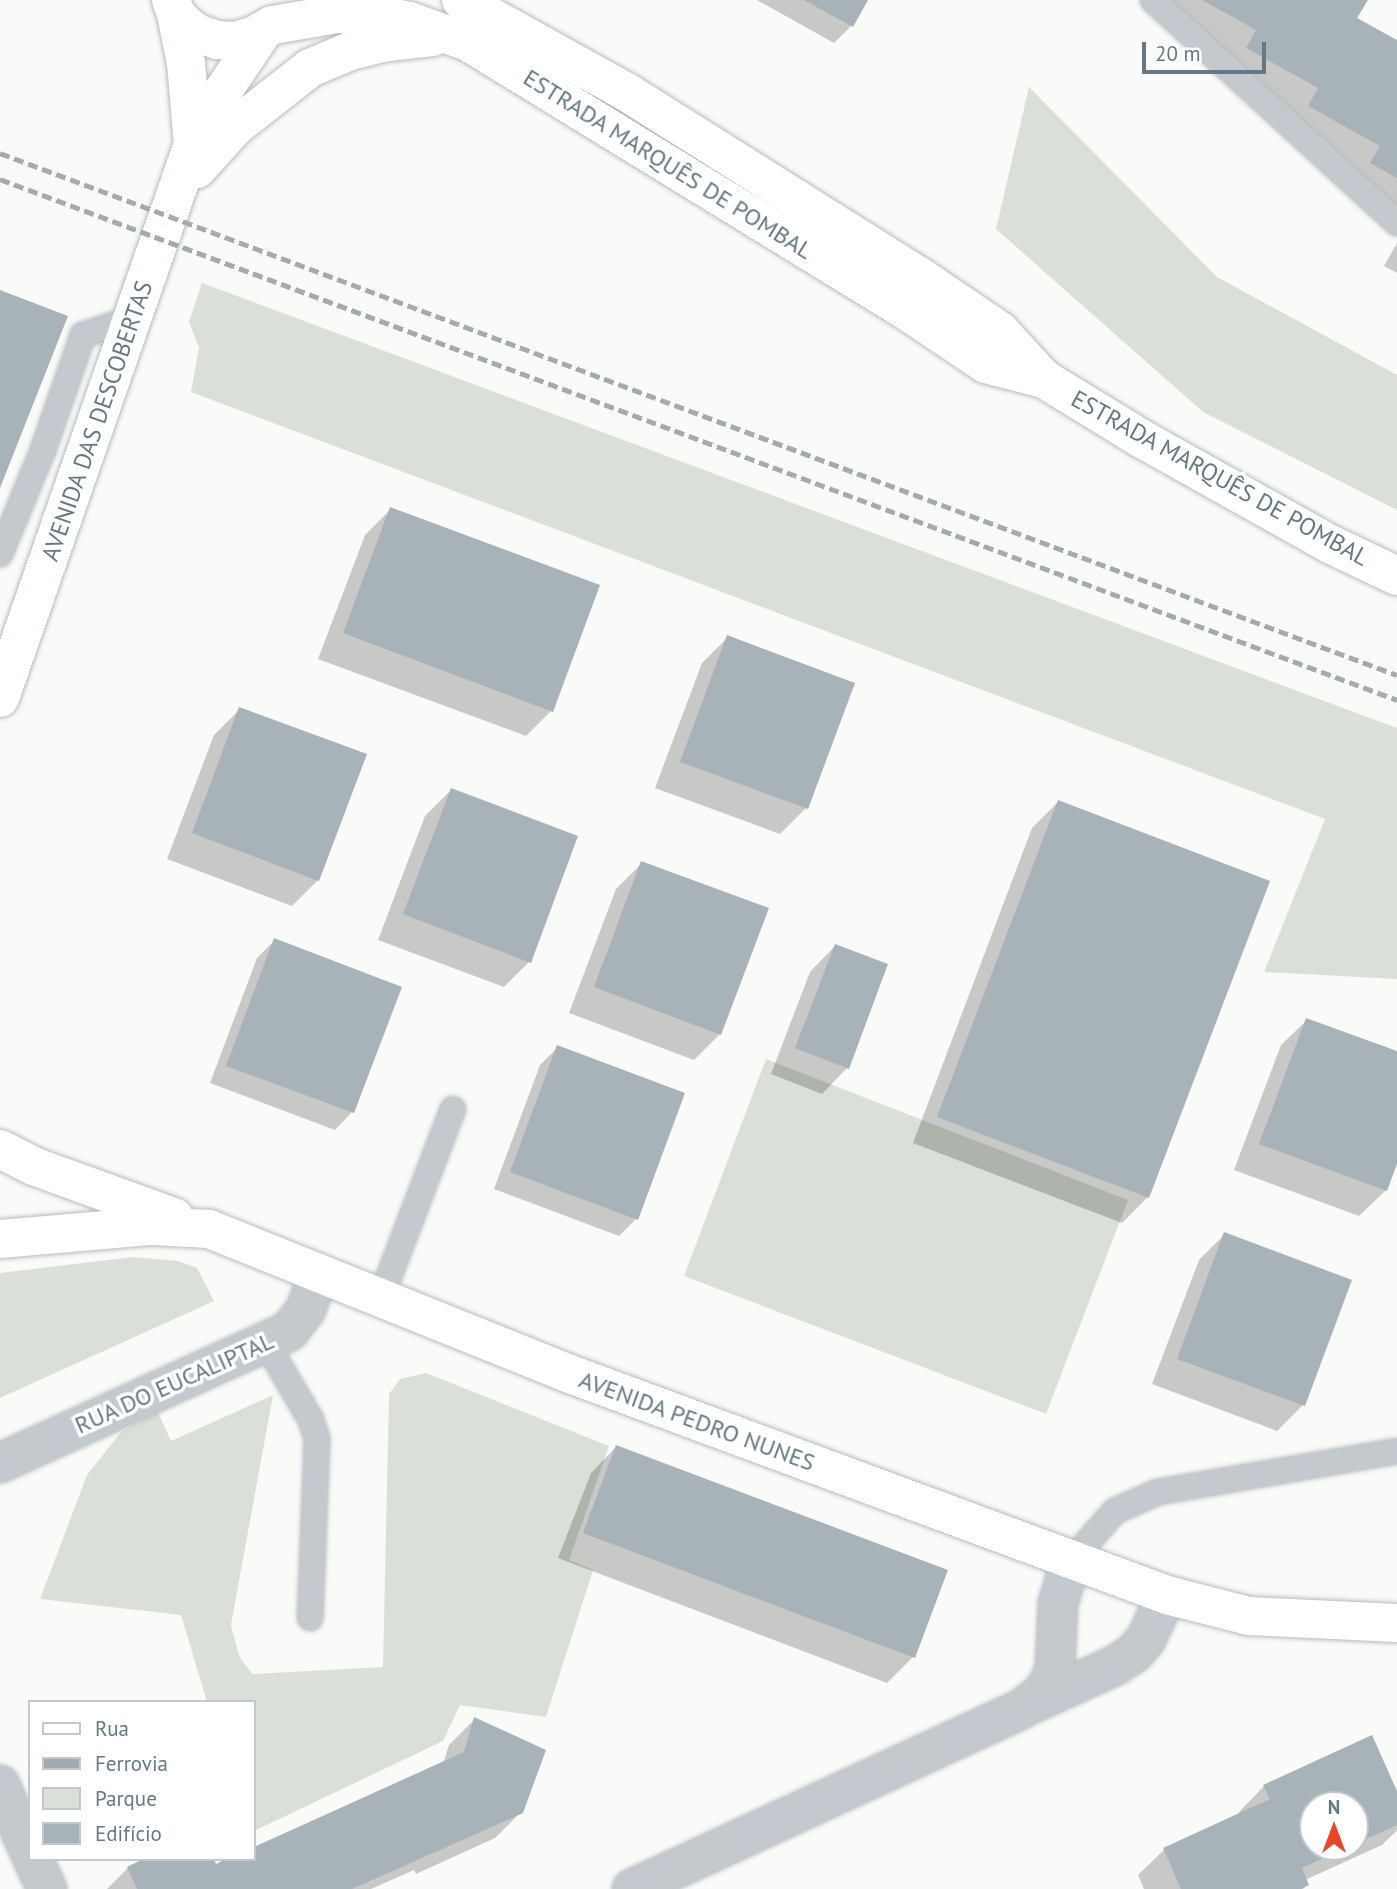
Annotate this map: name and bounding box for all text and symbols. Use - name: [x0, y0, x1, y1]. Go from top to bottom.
- scale bar: [1145, 28, 1269, 72]
- text: 20 m: [1155, 40, 1201, 67]
- street label: ESTRADA MARQUÊS DE POMBAL: [518, 63, 818, 265]
- street label: AVENIDA DAS DESCOBERTAS: [35, 277, 159, 565]
- street label: ESTRADA MARQUÊS DE POMBAL: [1066, 384, 1374, 572]
- street label: RUA DO EUCALIPTAL: [70, 1326, 278, 1440]
- street label: AVENIDA PEDRO NUNES: [575, 1365, 819, 1477]
- legend: [28, 1700, 256, 1861]
- text: Rua: [95, 1715, 129, 1742]
- text: Ferrovia: [95, 1750, 168, 1777]
- text: Parque: [95, 1785, 157, 1812]
- north arrow: [1299, 1791, 1369, 1861]
- text: N: [1328, 1795, 1340, 1819]
- text: Edifício: [95, 1820, 162, 1847]

